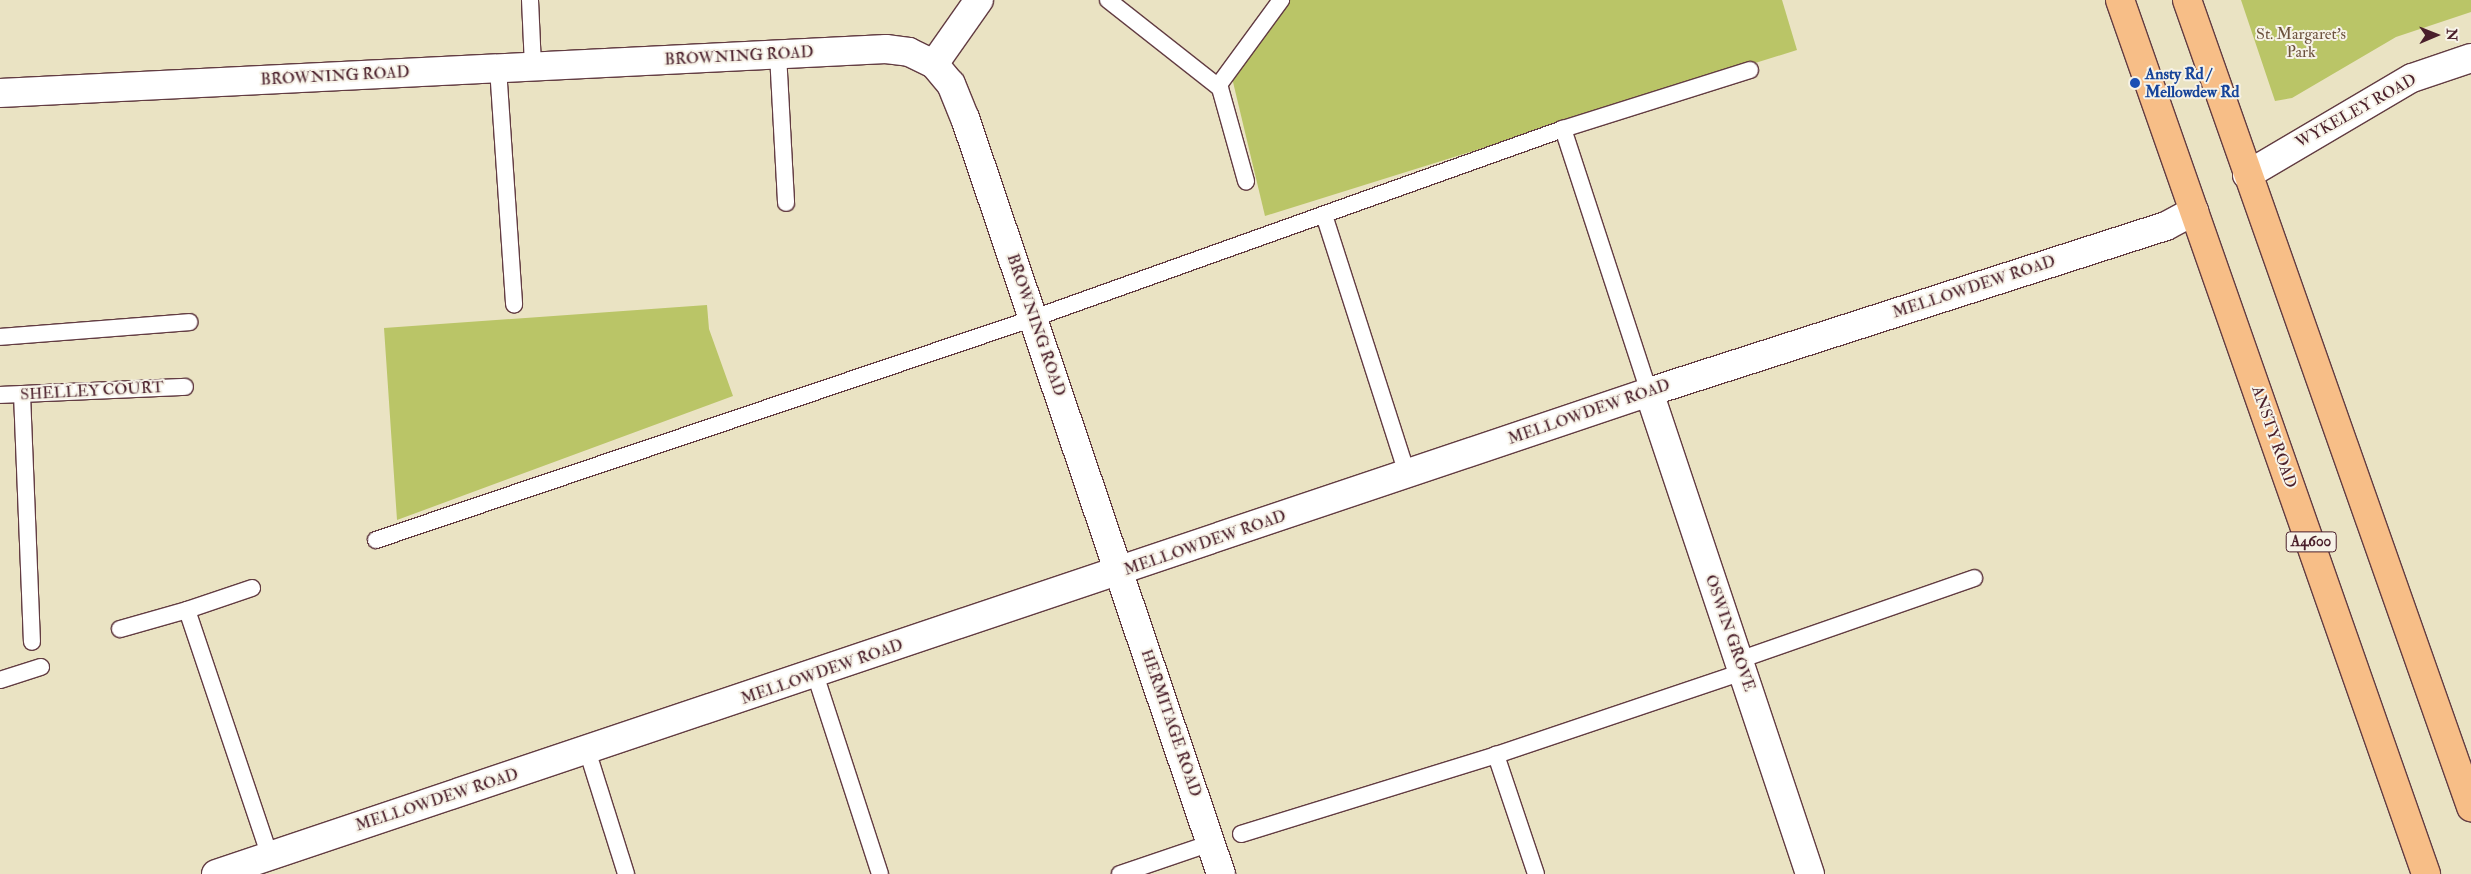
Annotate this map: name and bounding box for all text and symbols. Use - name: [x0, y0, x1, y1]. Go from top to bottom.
- north arrow: [2411, 10, 2461, 60]
- park label: St. Margaret's Park: [2256, 24, 2346, 62]
- text: N: [2443, 28, 2460, 41]
- street label: BROWNING ROAD: [664, 43, 814, 69]
- street label: BROWNING ROAD: [260, 63, 410, 89]
- place label: Ansty Rd / Mellowdew Rd: [2145, 64, 2239, 102]
- street label: WYKELEY ROAD: [2292, 70, 2420, 152]
- marker: Ansty Rd / Mellowdew Rd: [2129, 77, 2141, 89]
- street label: BROWNING ROAD: [1003, 251, 1069, 399]
- street label: MELLOWDEW ROAD: [1890, 252, 2058, 322]
- street label: MELLOWDEW ROAD: [1505, 375, 1673, 449]
- street label: SHELLEY COURT: [20, 378, 164, 404]
- street label: ANSTY ROAD: [2248, 383, 2300, 491]
- street label: MELLOWDEW ROAD: [1121, 506, 1289, 580]
- road number: A4600: [2285, 530, 2337, 554]
- street label: OSWIN GROVE: [1701, 572, 1759, 694]
- street label: MELLOWDEW ROAD: [738, 635, 906, 709]
- street label: HERMITAGE ROAD: [1137, 647, 1205, 799]
- street label: MELLOWDEW ROAD: [353, 765, 521, 835]

